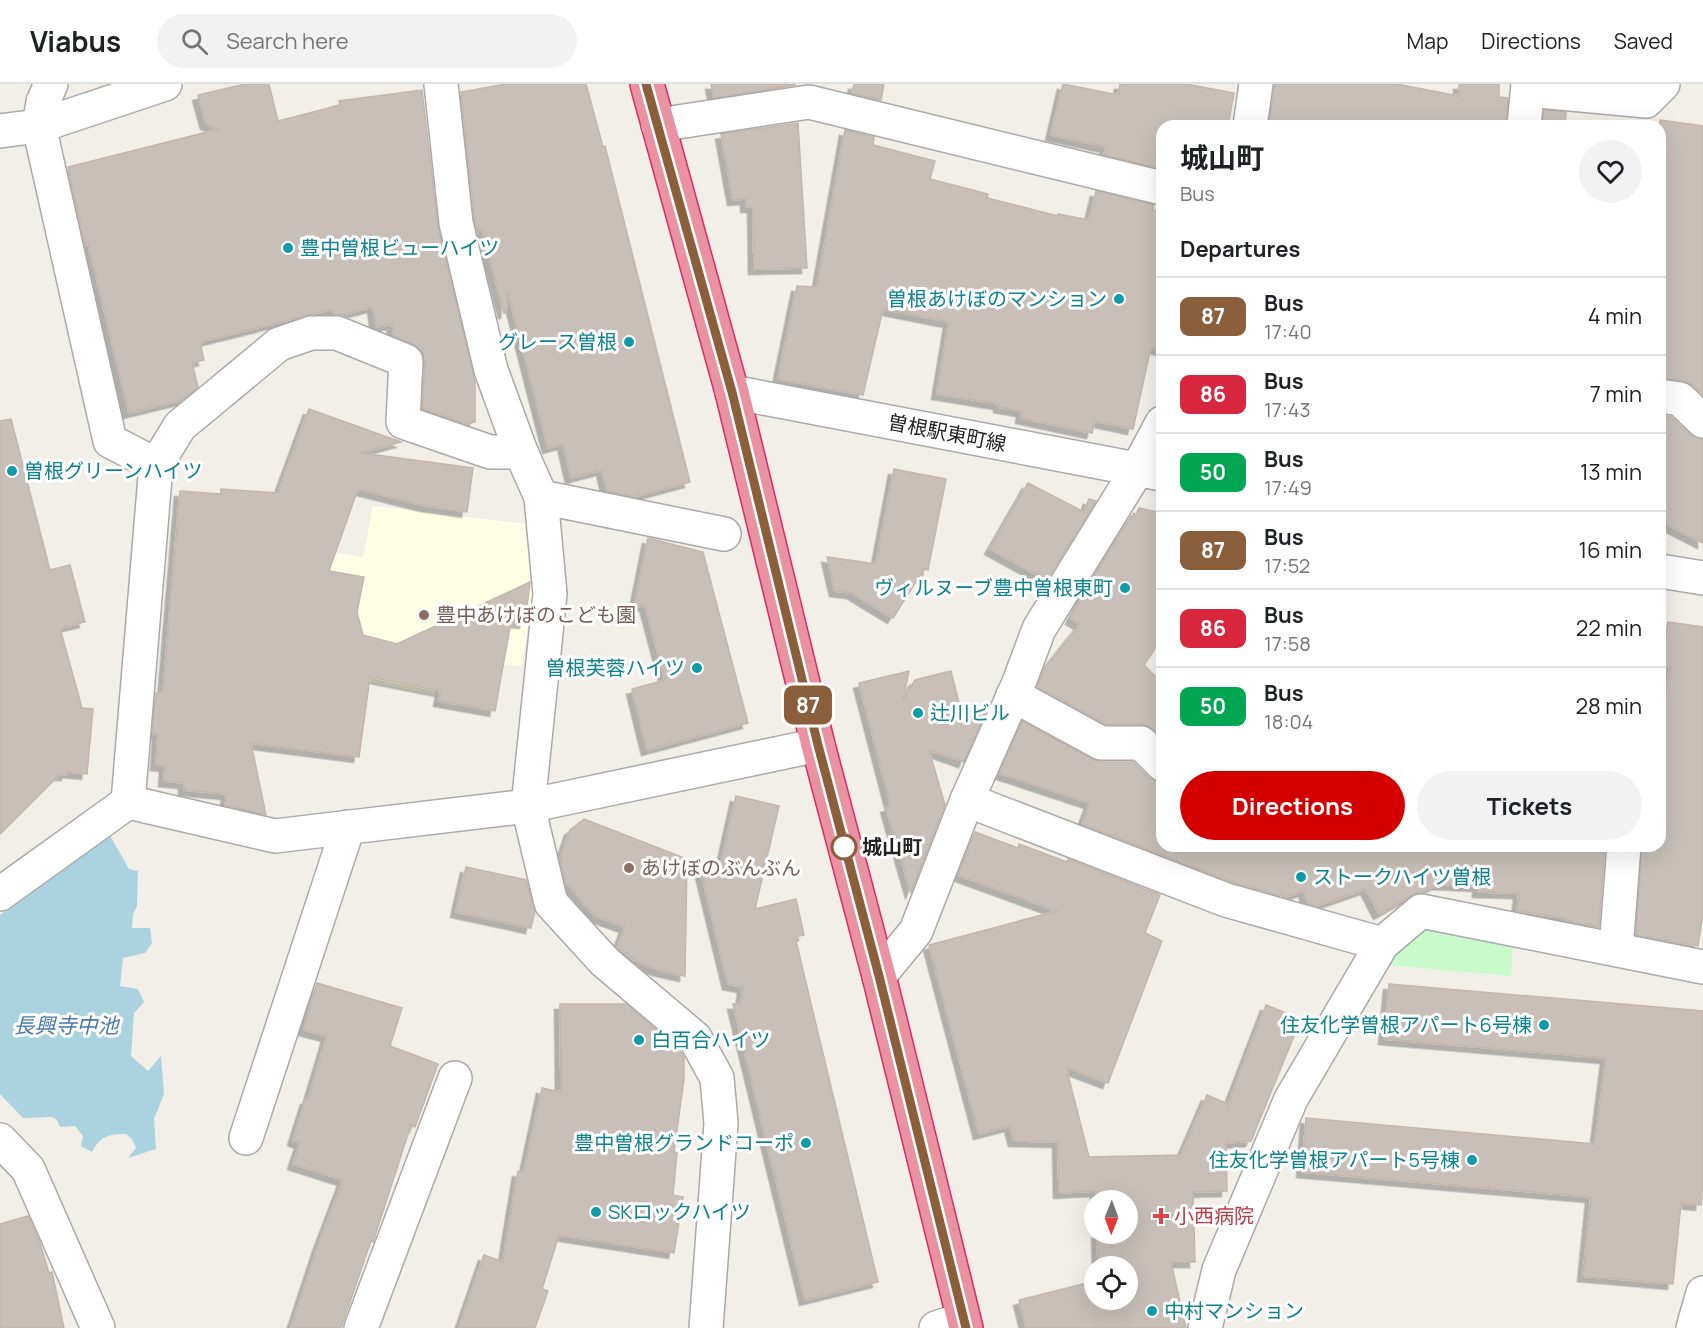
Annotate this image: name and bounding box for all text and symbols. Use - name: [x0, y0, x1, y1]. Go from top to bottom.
- search box: [157, 14, 577, 68]
- text: Viabus: [30, 22, 121, 60]
- icon: search: [178, 25, 211, 58]
- text: Search here: [226, 26, 349, 56]
- text: Map: [1407, 27, 1448, 55]
- text: Directions: [1481, 27, 1581, 55]
- text: Saved: [1614, 27, 1673, 55]
- text: 城山町: [1180, 138, 1264, 176]
- button: heart: [1579, 140, 1642, 203]
- text: Bus: [1180, 180, 1215, 207]
- place label: 豊中曽根ビューハイツ: [300, 234, 499, 261]
- text: Departures: [1180, 234, 1300, 264]
- marker: 豊中曽根ビューハイツ: [281, 241, 295, 255]
- place label: 曽根あけぼのマンション: [887, 285, 1107, 312]
- text: Bus: [1264, 288, 1304, 318]
- marker: 曽根あけぼのマンション: [1112, 292, 1126, 306]
- text: 4 min: [1588, 301, 1642, 331]
- text: 87: [1201, 302, 1225, 330]
- text: 17:40: [1264, 318, 1312, 345]
- place label: グレース曽根: [498, 328, 617, 355]
- marker: グレース曽根: [622, 335, 636, 349]
- text: Bus: [1264, 366, 1304, 396]
- text: 7 min: [1590, 379, 1642, 409]
- text: 86: [1200, 380, 1226, 408]
- text: 17:43: [1264, 396, 1311, 423]
- street label: 曽根駅東町線: [886, 408, 1009, 457]
- text: Bus: [1264, 444, 1304, 474]
- place label: 曽根グリーンハイツ: [24, 457, 203, 484]
- text: 13 min: [1580, 457, 1642, 487]
- text: 50: [1200, 458, 1226, 486]
- marker: 曽根グリーンハイツ: [5, 464, 19, 478]
- text: 17:49: [1264, 474, 1312, 501]
- text: Bus: [1264, 522, 1304, 552]
- text: 16 min: [1579, 535, 1642, 565]
- text: 87: [1201, 536, 1225, 564]
- text: 17:52: [1264, 552, 1310, 579]
- place label: ヴィルヌーブ豊中曽根東町: [874, 574, 1113, 601]
- marker: ヴィルヌーブ豊中曽根東町: [1118, 581, 1132, 595]
- text: Bus: [1264, 600, 1304, 630]
- place label: 豊中あけぼのこども園: [436, 601, 636, 628]
- marker: 豊中あけぼのこども園: [417, 608, 431, 622]
- text: 22 min: [1576, 613, 1642, 643]
- text: 86: [1200, 614, 1226, 642]
- text: 17:58: [1264, 630, 1311, 657]
- place label: 曽根芙蓉ハイツ: [545, 654, 685, 681]
- marker: 曽根芙蓉ハイツ: [690, 661, 704, 675]
- text: Bus: [1264, 678, 1304, 708]
- line badge: 87: [781, 686, 835, 724]
- text: 87: [796, 691, 820, 719]
- text: 28 min: [1575, 691, 1642, 721]
- text: 50: [1200, 692, 1226, 720]
- place label: 辻川ビル: [930, 699, 1010, 726]
- marker: 辻川ビル: [911, 706, 925, 720]
- text: 18:04: [1264, 708, 1313, 735]
- button: Directions: [1180, 771, 1405, 840]
- button: Tickets: [1417, 771, 1642, 840]
- place label: 城山町: [862, 833, 922, 860]
- marker: 城山町: [831, 834, 857, 860]
- place label: あけぼのぶんぶん: [641, 854, 801, 881]
- marker: あけぼのぶんぶん: [622, 861, 636, 875]
- place label: ストークハイツ曽根: [1313, 863, 1492, 890]
- marker: ストークハイツ曽根: [1294, 870, 1308, 884]
- water label: 長興寺中池: [14, 1011, 120, 1039]
- place label: 住友化学曽根アパート6号棟: [1280, 1011, 1532, 1038]
- marker: 住友化学曽根アパート6号棟: [1537, 1018, 1551, 1032]
- place label: 白百合ハイツ: [651, 1026, 771, 1053]
- marker: 白百合ハイツ: [632, 1033, 646, 1047]
- place label: 豊中曽根グランドコーポ: [574, 1129, 794, 1156]
- marker: 豊中曽根グランドコーポ: [799, 1136, 813, 1150]
- place label: 住友化学曽根アパート5号棟: [1209, 1146, 1460, 1173]
- marker: 住友化学曽根アパート5号棟: [1465, 1153, 1479, 1167]
- north arrow: [1084, 1190, 1138, 1244]
- map controls: [1084, 1190, 1138, 1310]
- place label: SKロックハイツ: [608, 1198, 751, 1225]
- place label: 小西病院: [1174, 1202, 1254, 1229]
- marker: SKロックハイツ: [589, 1205, 603, 1219]
- marker: 小西病院: [1152, 1207, 1170, 1225]
- button: locate: [1084, 1256, 1138, 1310]
- place label: 中村マンション: [1164, 1297, 1304, 1324]
- marker: 中村マンション: [1145, 1304, 1159, 1318]

